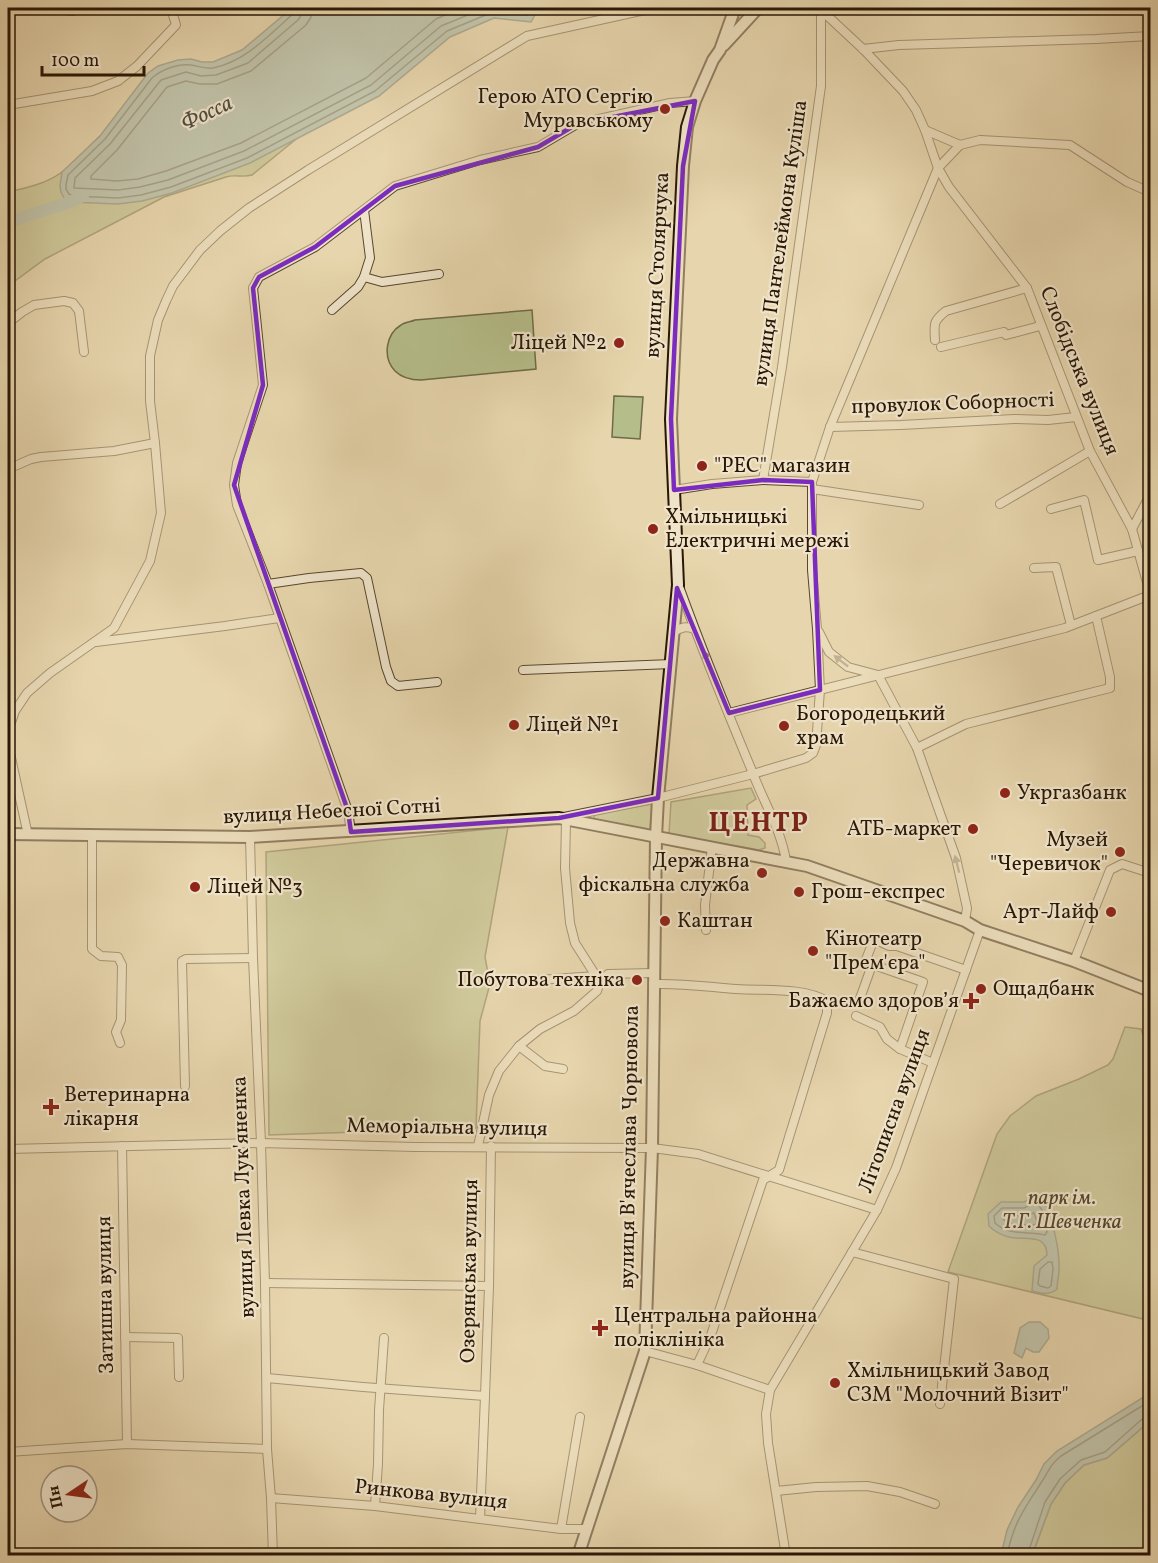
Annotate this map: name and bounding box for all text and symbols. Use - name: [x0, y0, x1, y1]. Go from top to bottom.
- scale bar: [42, 39, 144, 77]
- text: 100 m: [51, 49, 100, 74]
- place label: Герою АТО Сергію Муравському: [477, 83, 654, 136]
- water label: Фосса: [176, 88, 238, 140]
- street label: вулиця Пантелеймона Куліша: [747, 98, 815, 388]
- marker: Герою АТО Сергію Муравському: [658, 102, 672, 116]
- street label: вулиця Столярчука: [639, 171, 677, 359]
- street label: Слобідська вулиця: [1032, 282, 1126, 460]
- place label: Ліцей №2: [511, 329, 607, 358]
- marker: Ліцей №2: [612, 336, 626, 350]
- street label: провулок Соборності: [851, 386, 1055, 422]
- place label: "РЕС" магазин: [714, 452, 851, 481]
- marker: "РЕС" магазин: [695, 459, 709, 473]
- place label: Хмільницькі Електричні мережі: [665, 503, 850, 556]
- marker: Хмільницькі Електричні мережі: [646, 522, 660, 536]
- one-way arrow: [702, 650, 712, 668]
- one-way arrow: [833, 655, 848, 667]
- place label: Богородецький храм: [796, 700, 945, 753]
- place label: Ліцей №1: [526, 711, 619, 740]
- marker: Ліцей №1: [507, 718, 521, 732]
- marker: Богородецький храм: [777, 719, 791, 733]
- place label: Укргазбанк: [1017, 779, 1127, 808]
- marker: Укргазбанк: [998, 786, 1012, 800]
- street label: вулиця Небесної Сотні: [222, 792, 442, 832]
- district label: ЦЕНТР: [708, 805, 810, 843]
- place label: АТБ-маркет: [847, 815, 961, 844]
- marker: АТБ-маркет: [966, 822, 980, 836]
- place label: Музей "Черевичок": [990, 826, 1108, 879]
- marker: Музей "Черевичок": [1113, 845, 1127, 859]
- place label: Державна фіскальна служба: [579, 847, 750, 900]
- one-way arrow: [952, 854, 961, 872]
- marker: Державна фіскальна служба: [755, 866, 769, 880]
- place label: Ліцей №3: [207, 873, 303, 902]
- place label: Грош-експрес: [811, 878, 945, 907]
- marker: Ліцей №3: [188, 880, 202, 894]
- marker: Грош-експрес: [792, 885, 806, 899]
- place label: Арт-Лайф: [1003, 898, 1099, 927]
- marker: Арт-Лайф: [1104, 905, 1118, 919]
- place label: Каштан: [677, 907, 753, 936]
- marker: Каштан: [658, 914, 672, 928]
- place label: Кінотеатр "Прем'єра": [825, 925, 926, 978]
- marker: Кінотеатр "Прем'єра": [806, 944, 820, 958]
- place label: Побутова техніка: [457, 966, 625, 995]
- marker: Побутова техніка: [630, 973, 644, 987]
- place label: Ощадбанк: [993, 975, 1095, 1004]
- marker: Ощадбанк: [974, 982, 988, 996]
- place label: Бажаємо здоров’я: [788, 987, 959, 1016]
- marker: Бажаємо здоров’я: [964, 994, 978, 1008]
- street label: вулиця В'ячеслава Чорновола: [613, 1005, 647, 1289]
- street label: Літописна вулиця: [852, 1025, 938, 1197]
- street label: вулиця Левка Лук'яненка: [225, 1076, 263, 1318]
- place label: Ветеринарна лікарня: [64, 1081, 190, 1134]
- marker: Ветеринарна лікарня: [42, 1098, 60, 1116]
- street label: Меморіальна вулиця: [346, 1112, 548, 1144]
- street label: Озерянська вулиця: [454, 1179, 486, 1363]
- park label: парк ім. Т.Г. Шевченка: [1002, 1184, 1122, 1237]
- street label: Затишна вулиця: [90, 1215, 122, 1374]
- place label: Центральна районна поліклініка: [614, 1302, 818, 1355]
- marker: Центральна районна поліклініка: [591, 1319, 609, 1337]
- place label: Хмільницький Завод СЗМ "Молочний Візит": [847, 1357, 1069, 1410]
- marker: Хмільницький Завод СЗМ "Молочний Візит": [828, 1376, 842, 1390]
- north arrow: [39, 1464, 99, 1524]
- street label: Ринкова вулиця: [353, 1473, 509, 1517]
- text: Пн: [43, 1483, 70, 1510]

